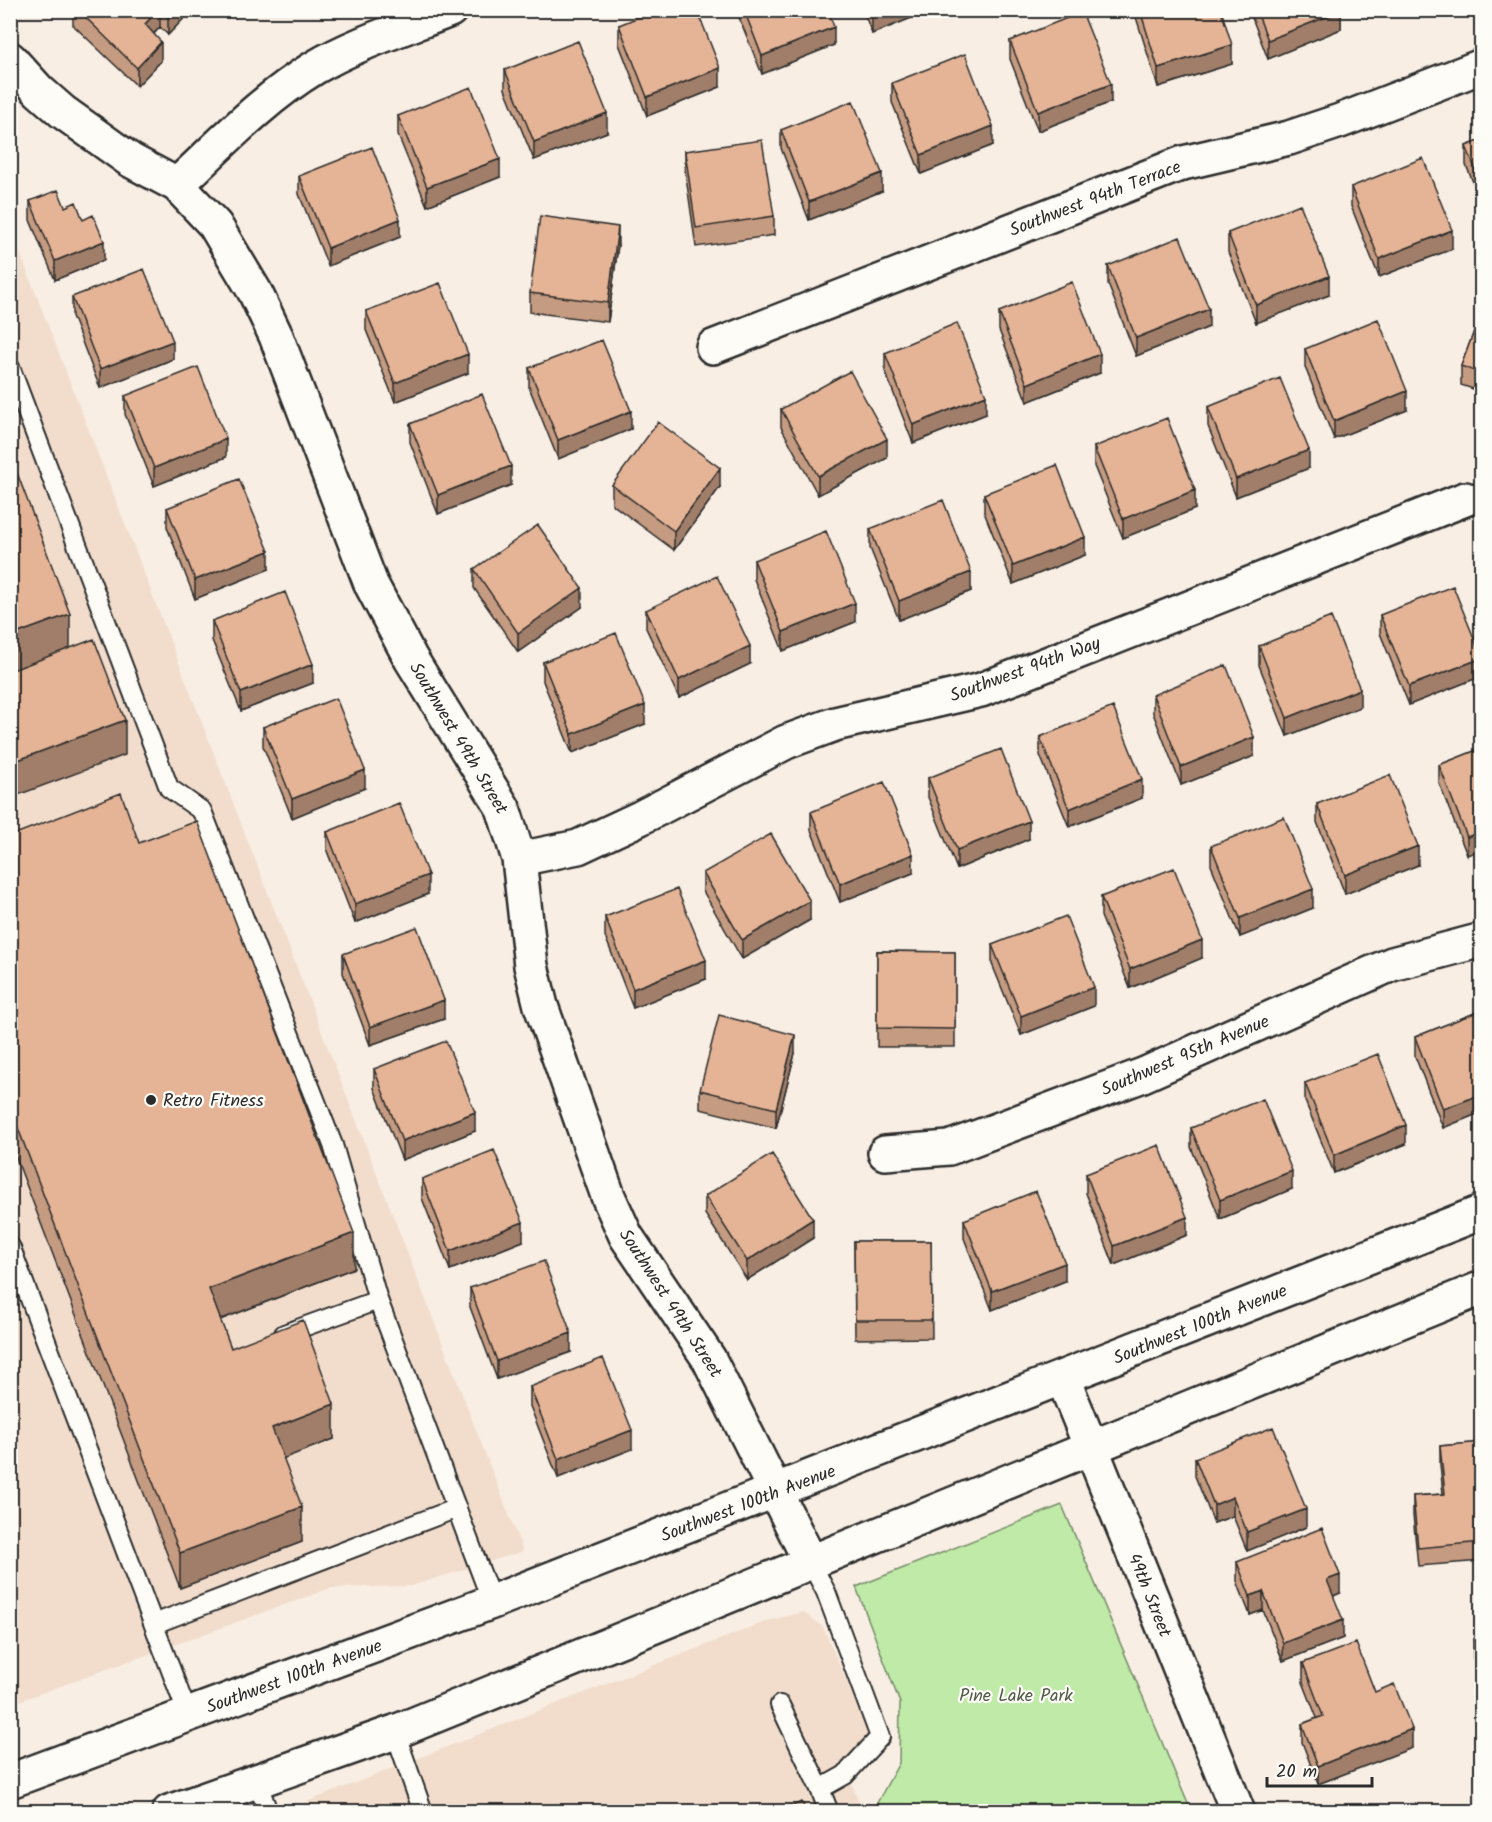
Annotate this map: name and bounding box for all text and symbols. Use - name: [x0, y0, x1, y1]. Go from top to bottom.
- street label: Southwest 94th Terrace: [1005, 153, 1186, 246]
- street label: Southwest 94th Way: [946, 629, 1105, 711]
- street label: Southwest 49th Street: [401, 657, 515, 821]
- street label: Southwest 95th Avenue: [1097, 1008, 1274, 1105]
- place label: Retro Fitness: [163, 1087, 264, 1116]
- marker: Retro Fitness: [144, 1093, 158, 1107]
- street label: Southwest 49th Street: [610, 1223, 730, 1385]
- street label: Southwest 100th Avenue: [1109, 1277, 1292, 1374]
- street label: Southwest 100th Avenue: [657, 1458, 840, 1551]
- street label: 49th Street: [1119, 1549, 1179, 1643]
- street label: Southwest 100th Avenue: [202, 1632, 387, 1723]
- park label: Pine Lake Park: [959, 1682, 1073, 1711]
- scale bar: [1267, 1750, 1372, 1788]
- text: 20 m: [1276, 1758, 1317, 1787]

